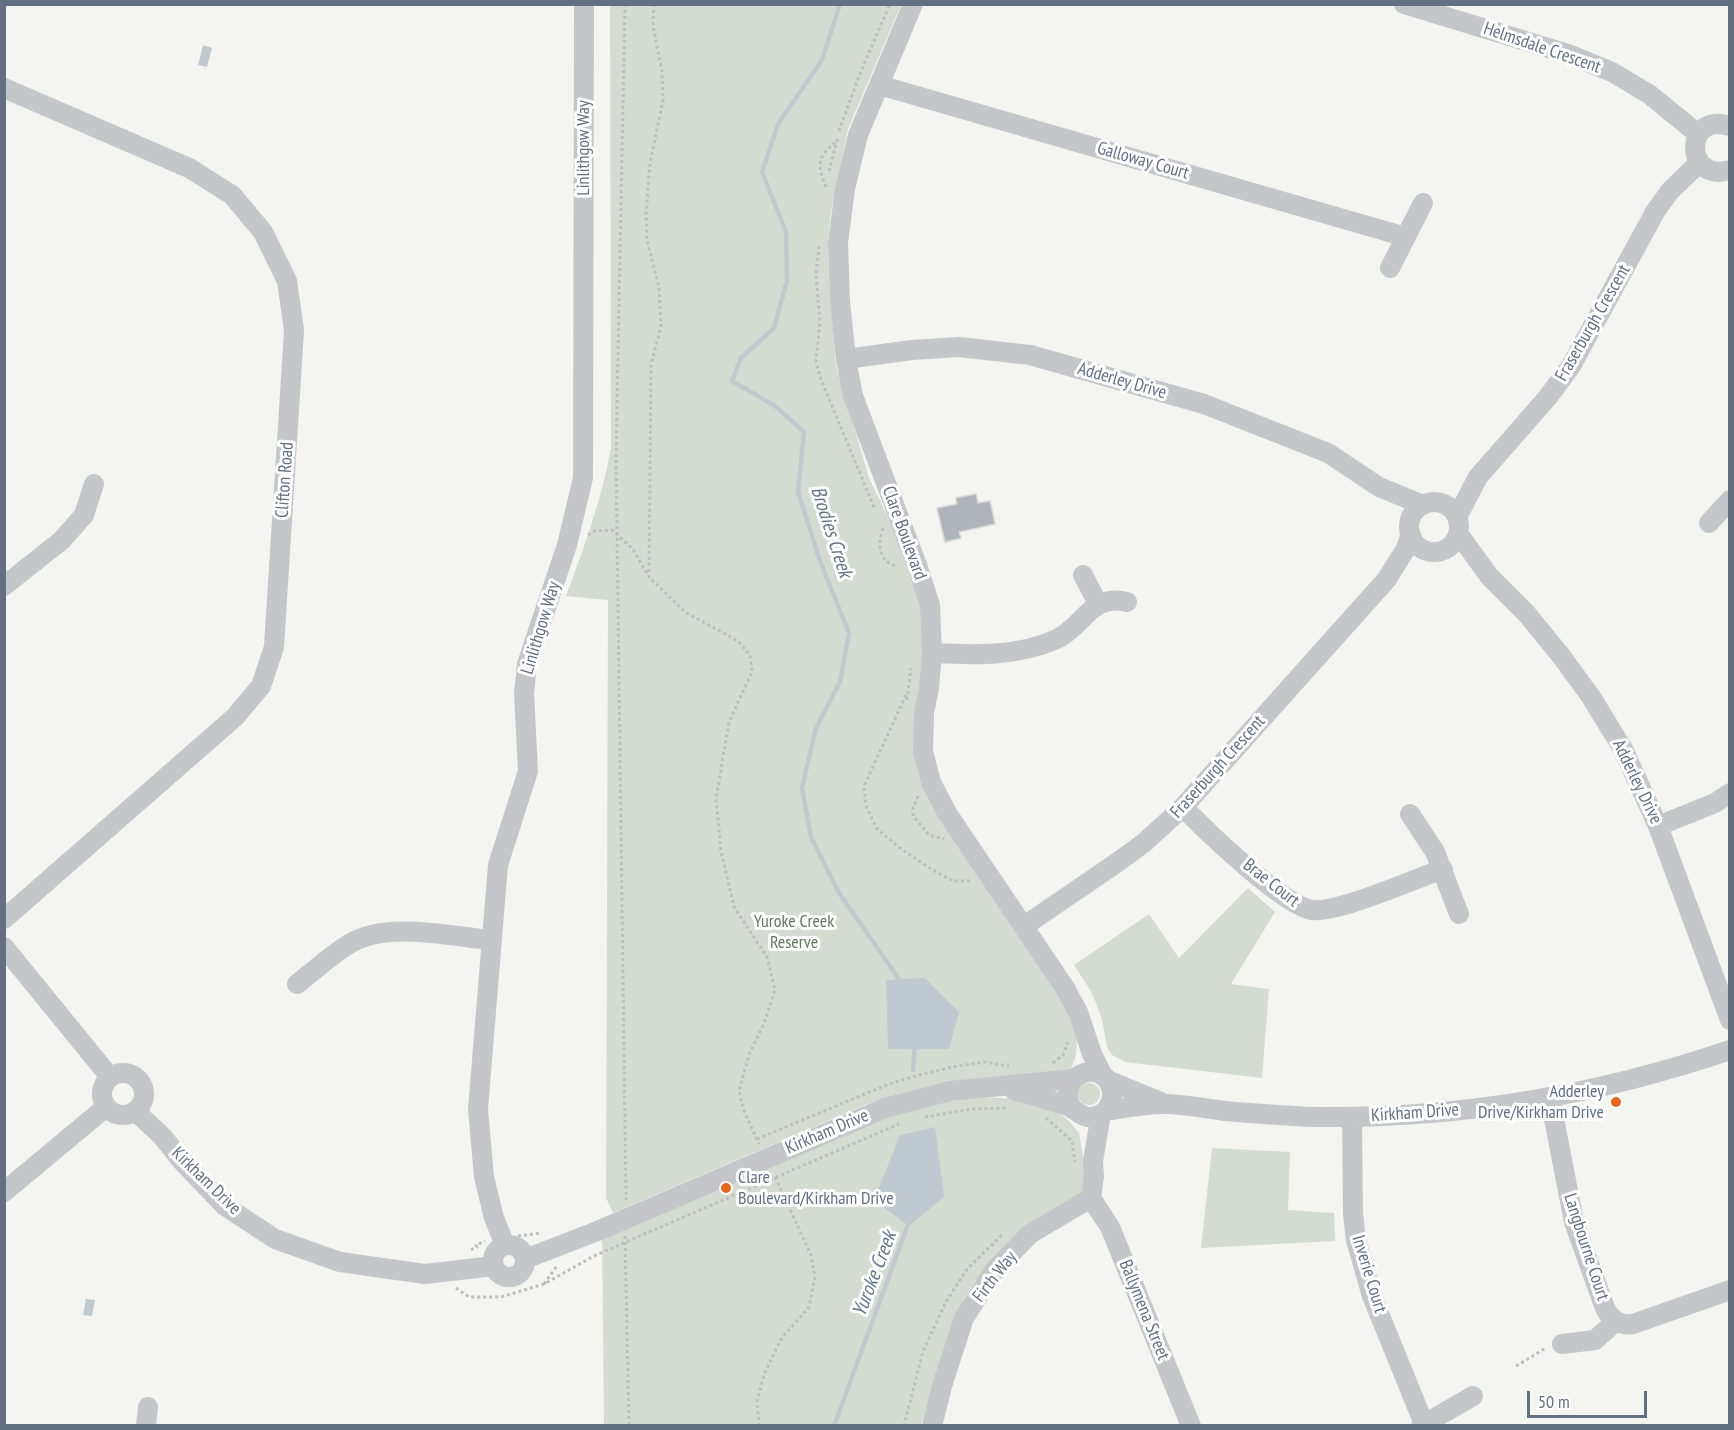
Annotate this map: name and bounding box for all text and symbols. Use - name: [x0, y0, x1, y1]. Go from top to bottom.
- street label: Helmsdale Crescent: [1481, 18, 1603, 78]
- street label: Linlithgow Way: [573, 100, 595, 196]
- street label: Galloway Court: [1095, 138, 1191, 184]
- street label: Fraserburgh Crescent: [1551, 261, 1635, 385]
- street label: Adderley Drive: [1075, 358, 1169, 404]
- street label: Clifton Road: [272, 441, 298, 519]
- water label: Brodies Creek: [805, 483, 857, 581]
- street label: Clare Boulevard: [877, 483, 931, 583]
- street label: Linlithgow Way: [517, 579, 565, 677]
- street label: Fraserburgh Crescent: [1166, 711, 1270, 823]
- street label: Adderley Drive: [1607, 736, 1667, 828]
- street label: Brae Court: [1239, 854, 1303, 912]
- park label: Yuroke Creek Reserve: [754, 911, 834, 954]
- place label: Adderley Drive/Kirkham Drive: [1478, 1081, 1604, 1124]
- marker: Adderley Drive/Kirkham Drive: [1609, 1095, 1623, 1109]
- street label: Kirkham Drive: [1370, 1099, 1460, 1127]
- street label: Kirkham Drive: [782, 1105, 872, 1159]
- street label: Kirkham Drive: [167, 1143, 245, 1219]
- place label: Clare Boulevard/Kirkham Drive: [738, 1167, 894, 1210]
- marker: Clare Boulevard/Kirkham Drive: [719, 1181, 733, 1195]
- street label: Langbourne Court: [1559, 1191, 1613, 1303]
- water label: Yuroke Creek: [848, 1228, 902, 1320]
- street label: Inverie Court: [1347, 1232, 1391, 1316]
- street label: Firth Way: [968, 1247, 1022, 1307]
- street label: Ballymena Street: [1114, 1257, 1174, 1363]
- scale bar: [1530, 1379, 1650, 1417]
- text: 50 m: [1538, 1390, 1570, 1413]

